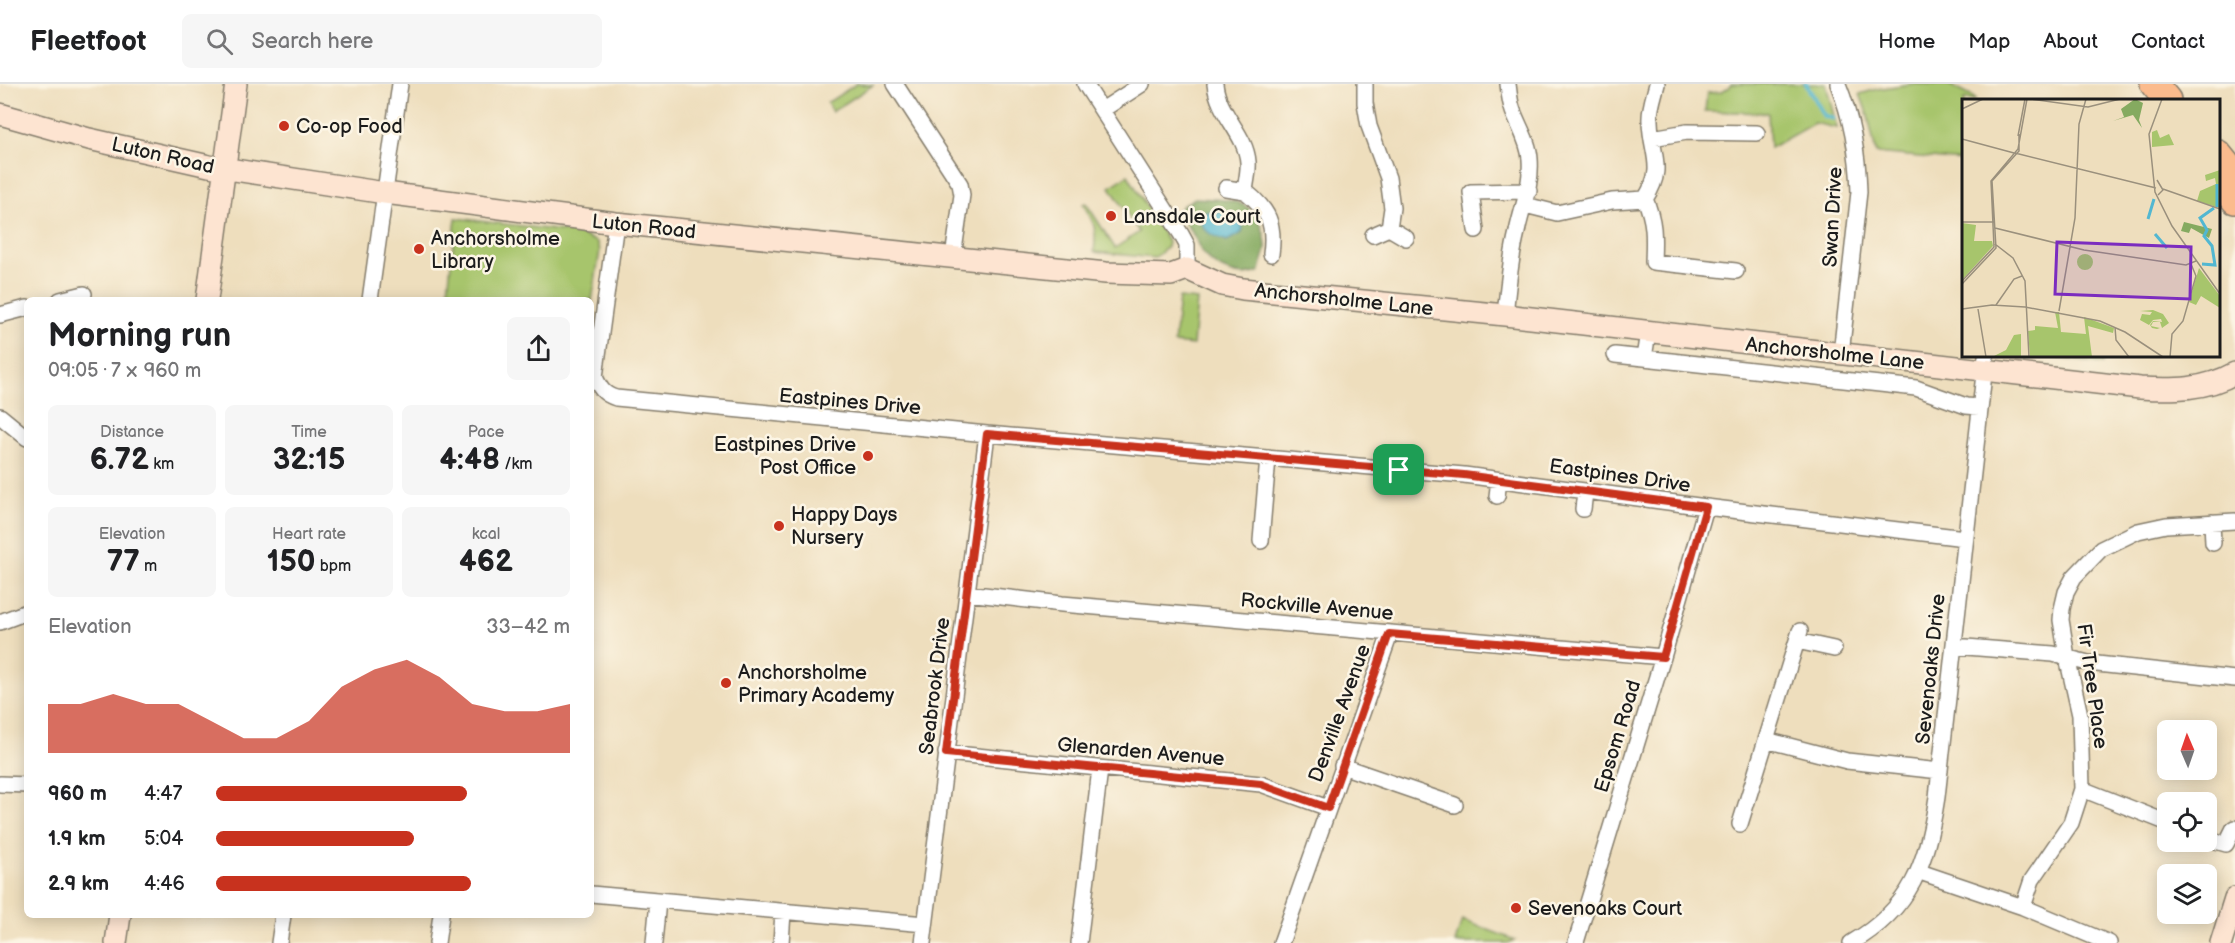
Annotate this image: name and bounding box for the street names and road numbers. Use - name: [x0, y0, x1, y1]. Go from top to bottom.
- street label: Luton Road: [109, 133, 216, 179]
- street label: Swan Drive: [1818, 166, 1848, 268]
- street label: Luton Road: [591, 210, 697, 244]
- street label: Anchorsholme Lane: [1253, 279, 1435, 321]
- street label: Anchorsholme Lane: [1744, 333, 1926, 375]
- street label: Eastpines Drive: [778, 384, 922, 420]
- street label: Eastpines Drive: [1548, 454, 1692, 498]
- street label: Rockville Avenue: [1239, 588, 1395, 626]
- street label: Sevenoaks Drive: [1911, 593, 1951, 746]
- street label: Seabrook Drive: [915, 616, 955, 756]
- street label: Fir Tree Place: [2071, 622, 2113, 750]
- street label: Denville Avenue: [1304, 641, 1376, 786]
- street label: Epsom Road: [1589, 677, 1646, 795]
- street label: Glenarden Avenue: [1056, 733, 1226, 771]

